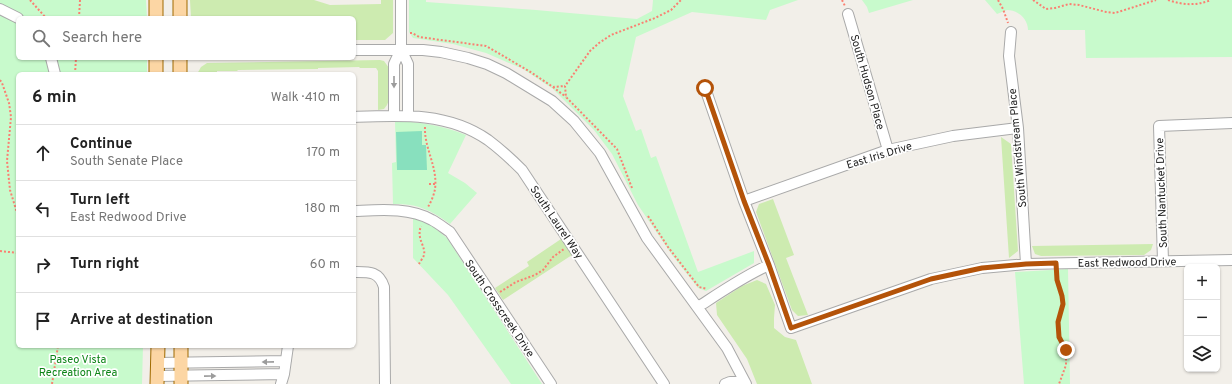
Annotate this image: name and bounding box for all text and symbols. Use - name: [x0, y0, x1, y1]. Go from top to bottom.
- search box: [16, 16, 356, 60]
- icon: search: [30, 27, 52, 49]
- text: Search here: [62, 29, 142, 48]
- street label: South Hudson Place: [847, 33, 887, 132]
- one-way arrow: [391, 76, 397, 89]
- route start: [696, 79, 714, 97]
- text: 6 min: [32, 87, 76, 109]
- street label: South Windstream Place: [1006, 88, 1030, 208]
- text: Walk · 410 m: [271, 90, 340, 106]
- text: Continue: [70, 135, 132, 154]
- street label: South Nantucket Drive: [1153, 137, 1171, 248]
- street label: East Iris Drive: [845, 139, 914, 173]
- icon: ahead: [32, 142, 54, 164]
- text: 170 m: [306, 145, 340, 161]
- text: South Senate Place: [70, 154, 183, 170]
- street label: South Laurel Way: [526, 183, 586, 262]
- text: Turn left: [70, 191, 130, 210]
- icon: left: [32, 198, 54, 220]
- text: 180 m: [305, 201, 340, 217]
- text: East Redwood Drive: [70, 210, 187, 226]
- icon: right: [32, 254, 54, 276]
- text: Turn right: [70, 255, 139, 274]
- street label: East Redwood Drive: [1078, 255, 1177, 271]
- text: 60 m: [310, 257, 340, 273]
- street label: South Crosscreek Drive: [461, 257, 537, 360]
- map controls: [1184, 264, 1220, 372]
- button: +: [1184, 264, 1220, 300]
- button: −: [1184, 300, 1220, 336]
- icon: arrive: [32, 310, 54, 332]
- text: Arrive at destination: [70, 311, 213, 330]
- button: layers: [1184, 336, 1220, 372]
- route end: [1057, 341, 1075, 359]
- park label: Paseo Vista Recreation Area: [39, 353, 117, 380]
- one-way arrow: [261, 359, 274, 365]
- one-way arrow: [204, 372, 216, 379]

